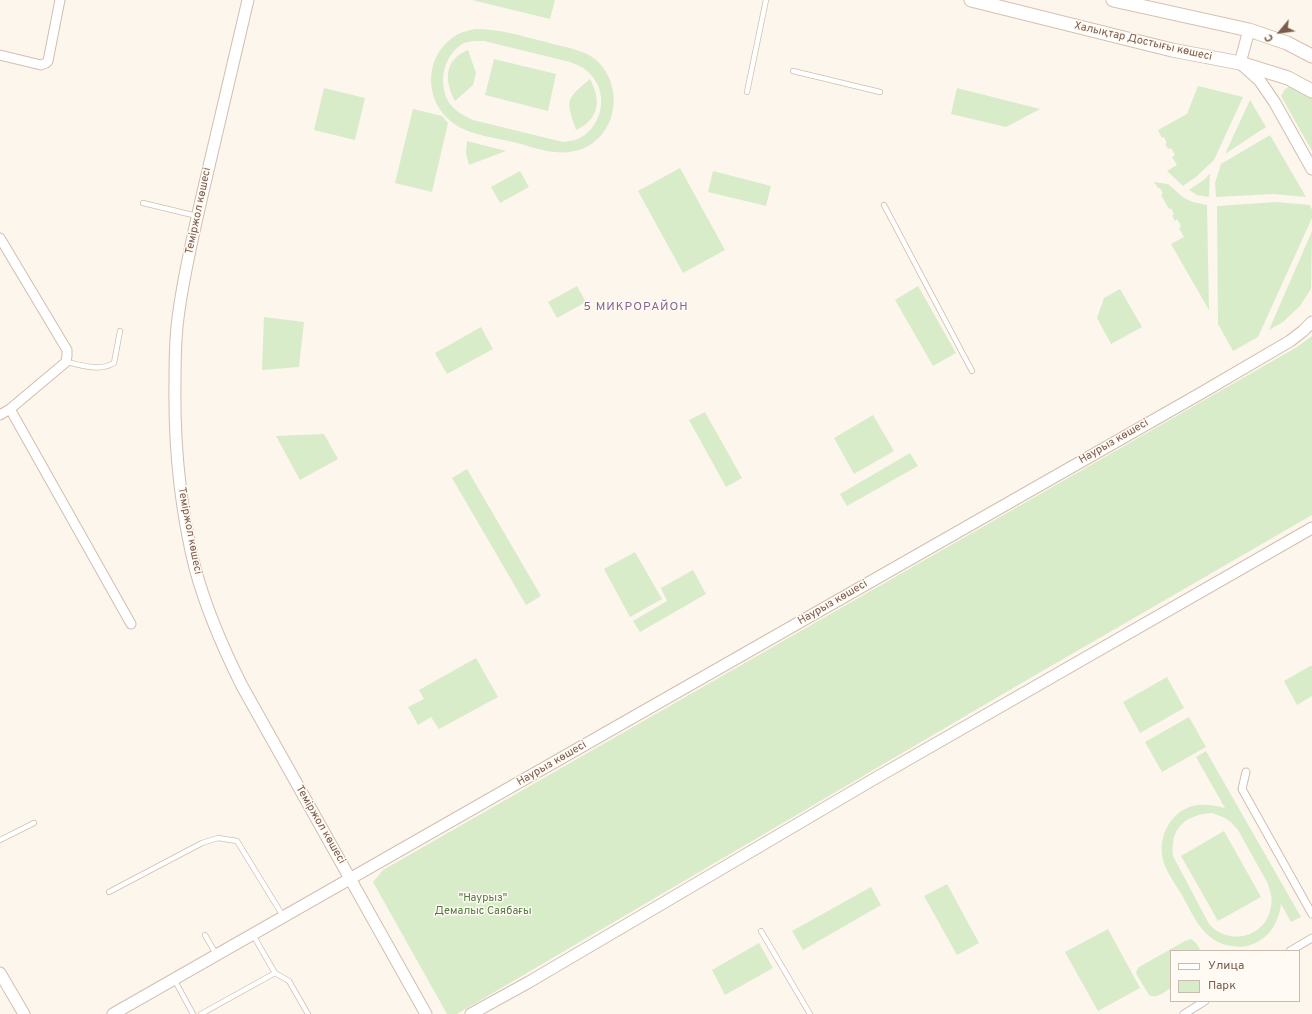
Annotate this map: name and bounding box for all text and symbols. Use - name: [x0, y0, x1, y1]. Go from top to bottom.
- north arrow: [1260, 12, 1300, 52]
- street label: Халықтар Достығы көшесі: [1073, 20, 1213, 64]
- text: С: [1262, 31, 1277, 44]
- street label: Теміржол көшесі: [183, 166, 215, 256]
- district label: 5 МИКРОРАЙОН: [583, 301, 689, 315]
- street label: Наурыз көшесі: [1077, 417, 1151, 467]
- street label: Теміржол көшесі: [174, 486, 204, 576]
- street label: Наурыз көшесі: [796, 578, 870, 628]
- street label: Наурыз көшесі: [515, 739, 589, 789]
- street label: Теміржол көшесі: [292, 783, 348, 867]
- park label: "Наурыз" Демалыс Саябағы: [435, 892, 531, 918]
- legend: [1170, 950, 1300, 1002]
- text: Улица: [1208, 958, 1244, 974]
- text: Парк: [1208, 978, 1236, 994]

